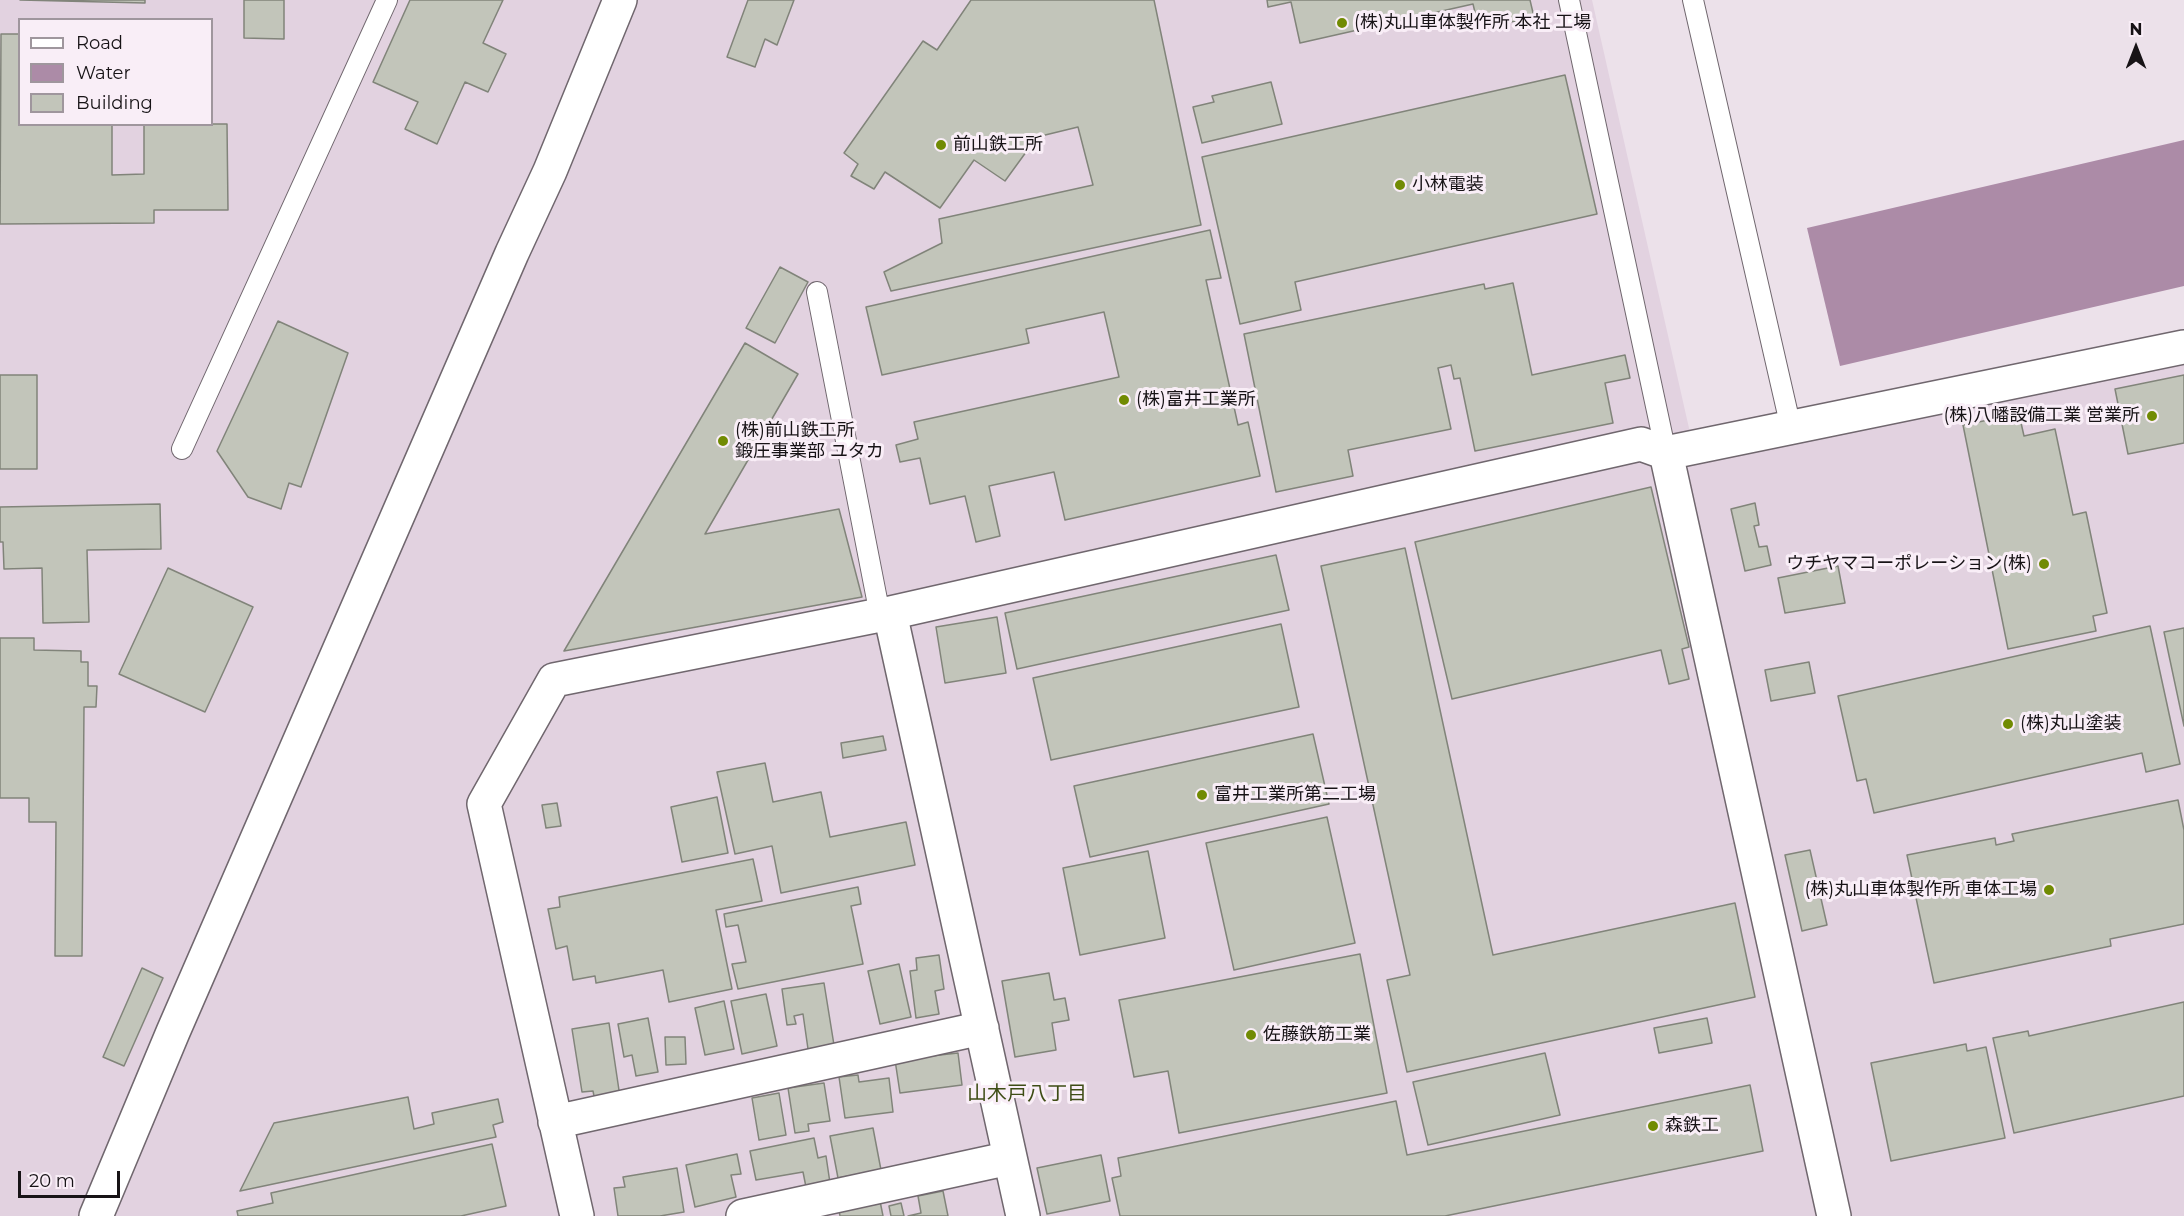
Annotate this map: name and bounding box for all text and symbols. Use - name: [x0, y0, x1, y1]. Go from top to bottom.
- place label: (株)丸山車体製作所 本社 工場: [1354, 12, 1591, 34]
- marker: (株)丸山車体製作所 本社 工場: [1335, 16, 1349, 30]
- legend: [18, 18, 213, 126]
- north arrow: [2106, 18, 2166, 78]
- text: N: [2130, 20, 2142, 39]
- text: Road: [76, 32, 123, 54]
- text: Water: [76, 62, 131, 84]
- text: Building: [76, 92, 153, 114]
- place label: 前山鉄工所: [953, 134, 1043, 156]
- marker: 前山鉄工所: [934, 138, 948, 152]
- place label: 小林電装: [1412, 174, 1484, 196]
- marker: 小林電装: [1393, 178, 1407, 192]
- place label: (株)富井工業所: [1136, 389, 1256, 411]
- marker: (株)富井工業所: [1117, 393, 1131, 407]
- place label: (株)八幡設備工業 営業所: [1943, 405, 2140, 427]
- marker: (株)八幡設備工業 営業所: [2145, 409, 2159, 423]
- place label: (株)前山鉄工所 鍛圧事業部 ユタカ: [735, 420, 884, 462]
- marker: (株)前山鉄工所 鍛圧事業部 ユタカ: [716, 434, 730, 448]
- place label: ウチヤマコーポレーション(株): [1786, 553, 2032, 575]
- marker: ウチヤマコーポレーション(株): [2037, 557, 2051, 571]
- place label: (株)丸山塗装: [2020, 713, 2122, 735]
- marker: (株)丸山塗装: [2001, 717, 2015, 731]
- place label: 富井工業所第二工場: [1214, 784, 1376, 806]
- marker: 富井工業所第二工場: [1195, 788, 1209, 802]
- place label: (株)丸山車体製作所 車体工場: [1804, 879, 2037, 901]
- marker: (株)丸山車体製作所 車体工場: [2042, 883, 2056, 897]
- place label: 佐藤鉄筋工業: [1263, 1024, 1371, 1046]
- marker: 佐藤鉄筋工業: [1244, 1028, 1258, 1042]
- district label: 山木戸八丁目: [967, 1082, 1087, 1106]
- place label: 森鉄工: [1665, 1115, 1719, 1137]
- marker: 森鉄工: [1646, 1119, 1660, 1133]
- scale bar: [21, 1159, 123, 1197]
- text: 20 m: [29, 1170, 75, 1192]

